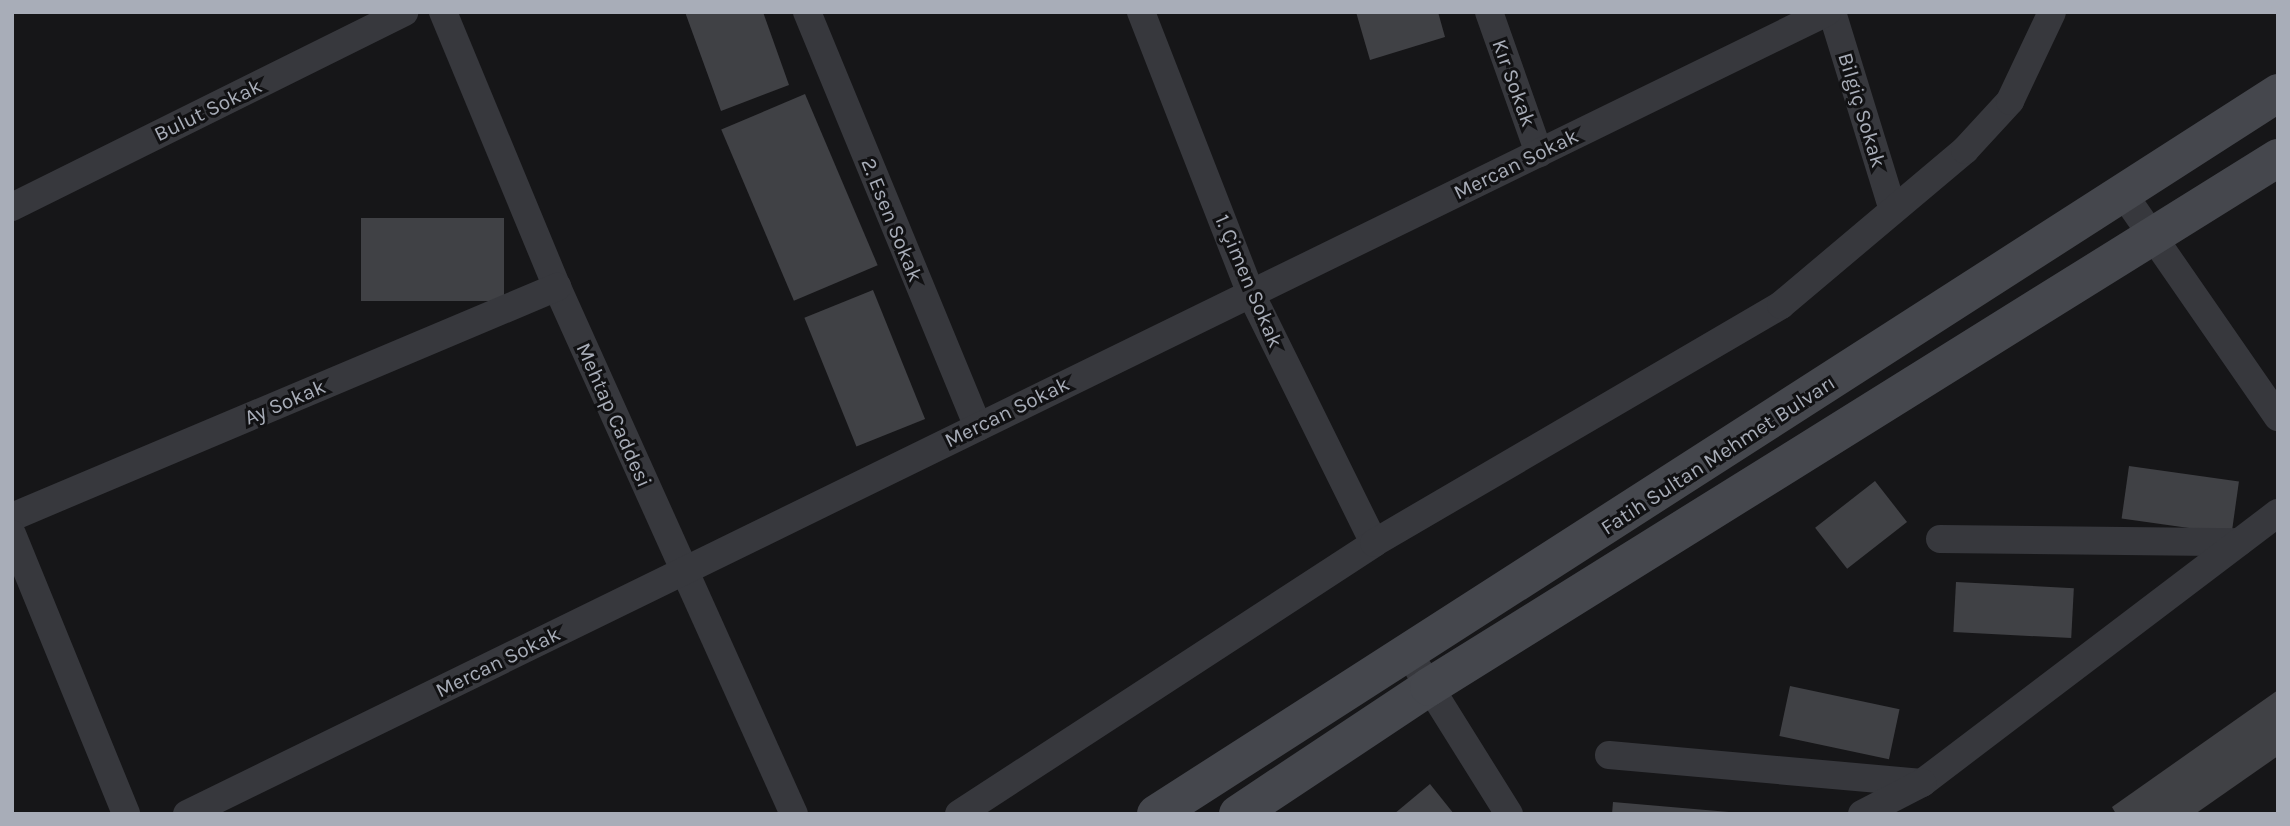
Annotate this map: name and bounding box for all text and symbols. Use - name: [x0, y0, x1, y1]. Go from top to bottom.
- street label: Kır Sokak: [1487, 36, 1541, 130]
- street label: Bilgiç Sokak: [1833, 50, 1891, 170]
- street label: Bulut Sokak: [150, 73, 266, 147]
- street label: Mercan Sokak: [1450, 123, 1582, 205]
- street label: 2. Esen Sokak: [856, 154, 928, 286]
- street label: 1. Çimen Sokak: [1210, 211, 1288, 351]
- street label: Mehtap Caddesi: [571, 339, 657, 491]
- street label: Fatih Sultan Mehmet Bulvarı: [1596, 370, 1840, 540]
- street label: Mercan Sokak: [941, 371, 1073, 453]
- street label: Ay Sokak: [241, 374, 329, 430]
- street label: Mercan Sokak: [432, 621, 564, 703]

